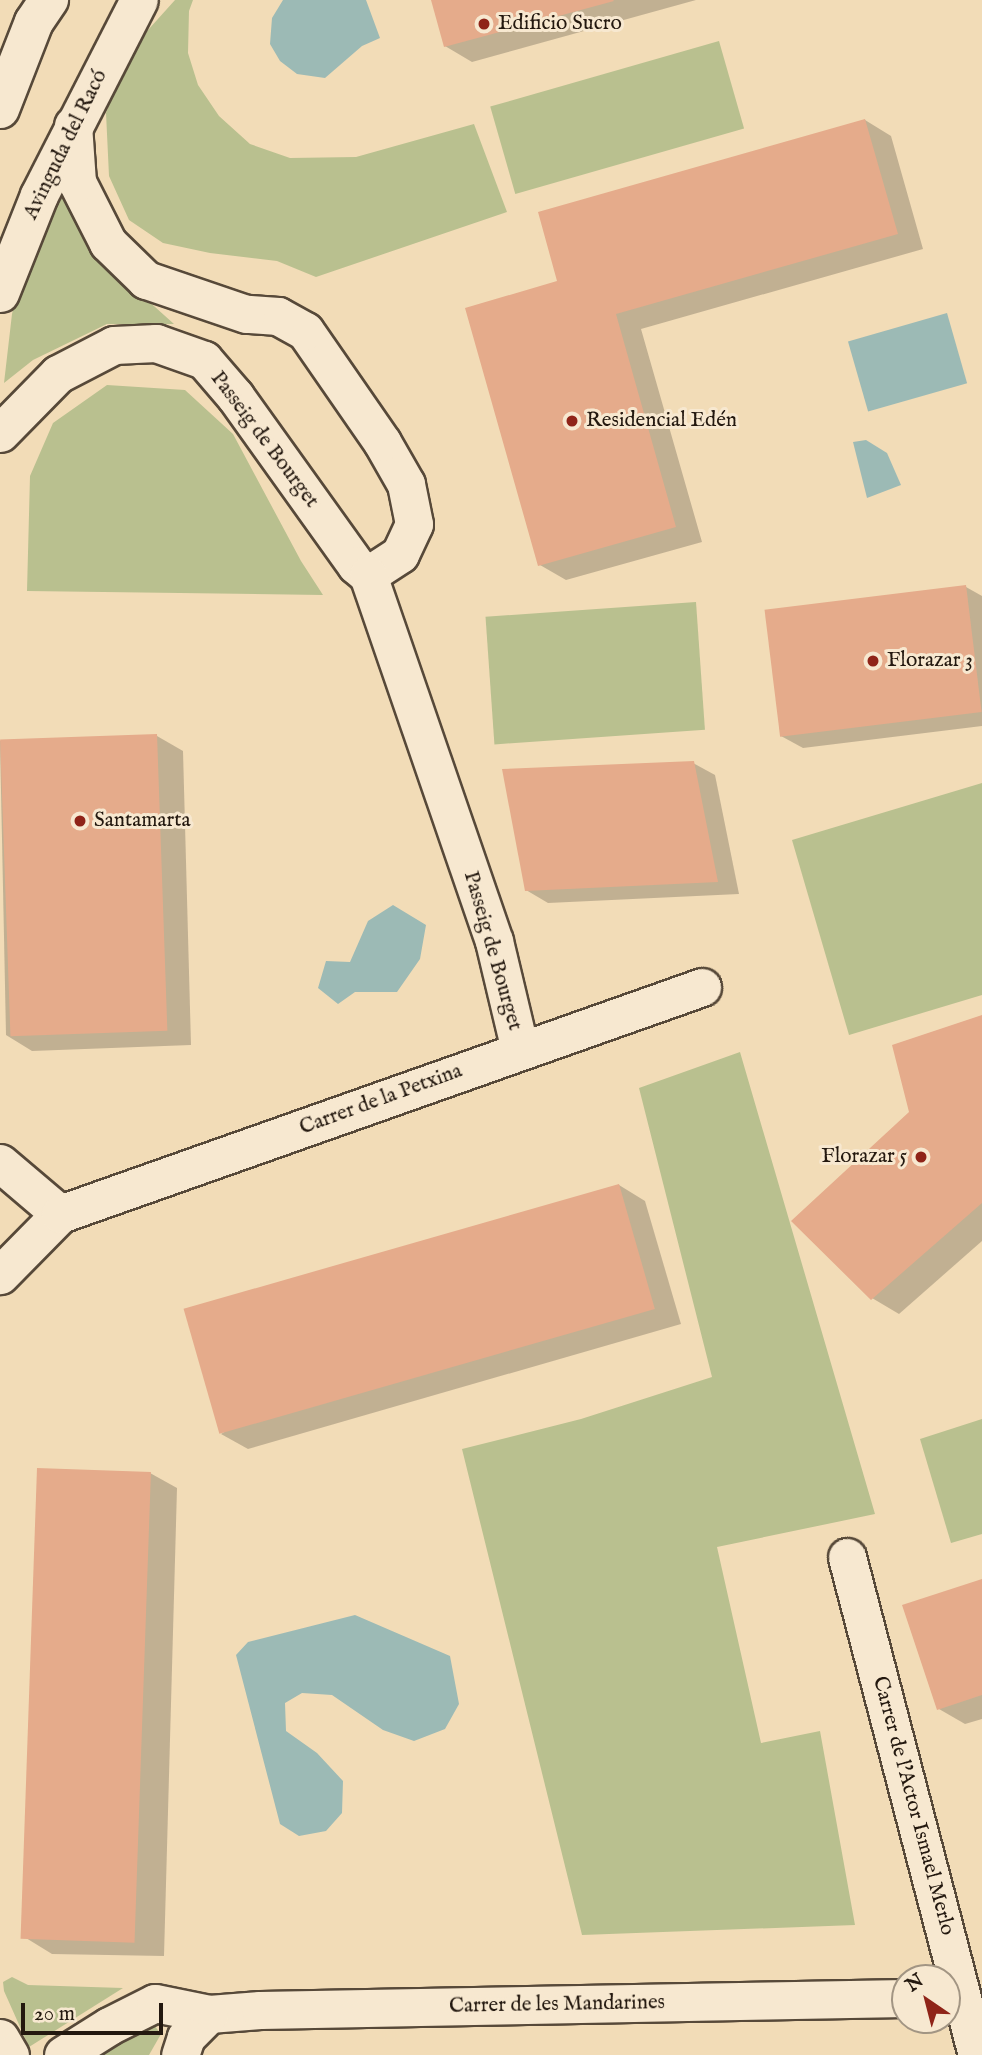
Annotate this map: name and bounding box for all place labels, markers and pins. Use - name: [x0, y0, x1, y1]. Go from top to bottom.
- place label: Edificio Sucro: [498, 11, 622, 37]
- marker: Edificio Sucro: [476, 16, 492, 32]
- place label: Residencial Edén: [586, 408, 737, 434]
- marker: Residencial Edén: [564, 413, 580, 429]
- place label: Florazar 3: [887, 648, 973, 674]
- marker: Florazar 3: [865, 653, 881, 669]
- place label: Santamarta: [94, 808, 191, 834]
- marker: Santamarta: [72, 813, 88, 829]
- place label: Florazar 5: [821, 1144, 907, 1170]
- marker: Florazar 5: [913, 1149, 929, 1165]

